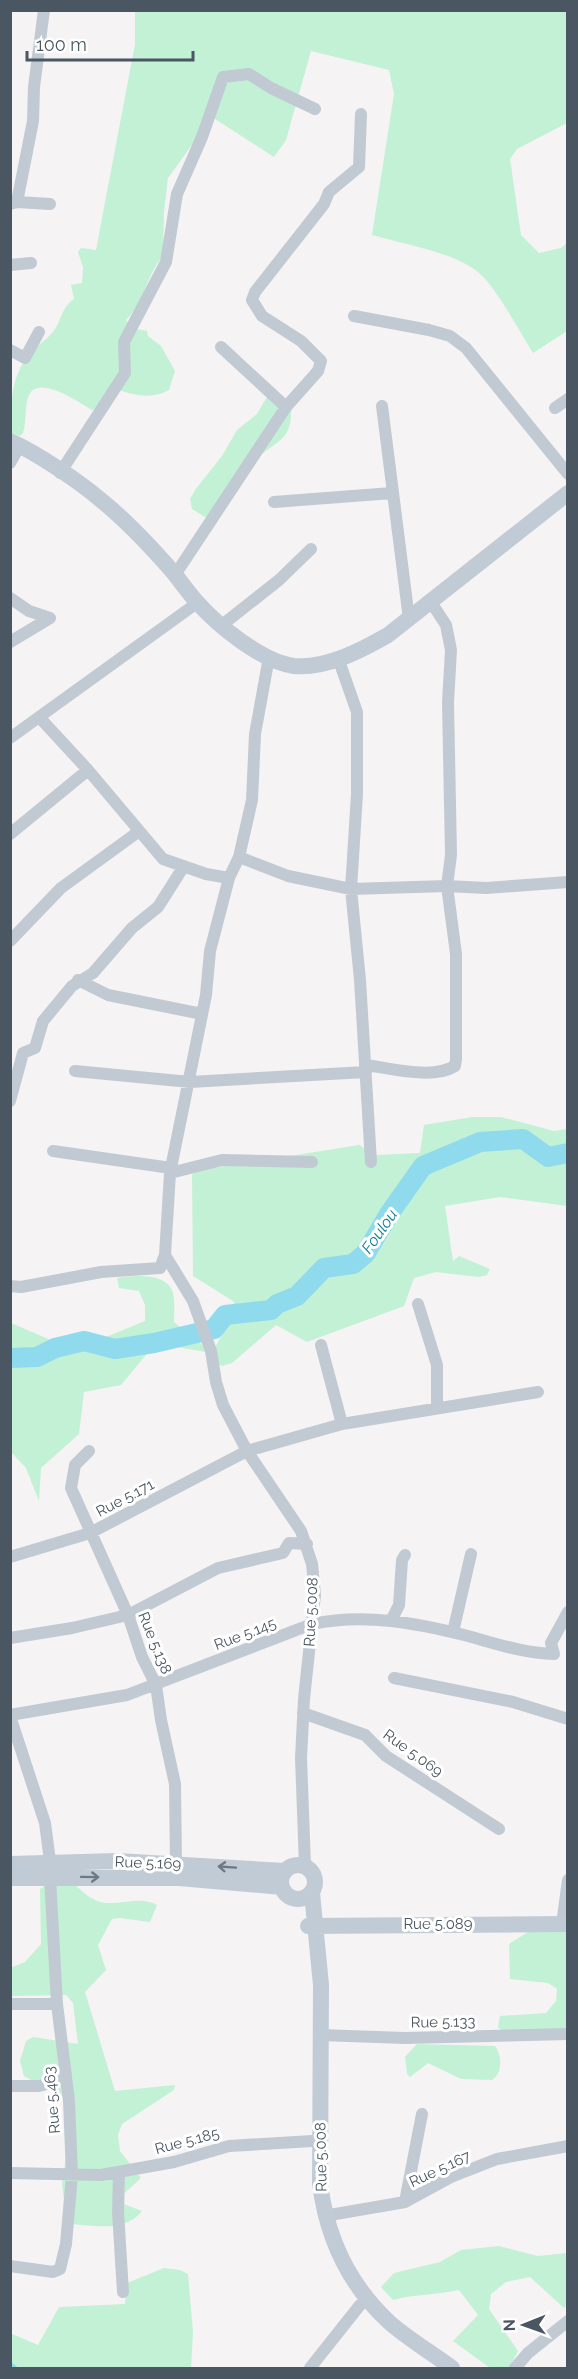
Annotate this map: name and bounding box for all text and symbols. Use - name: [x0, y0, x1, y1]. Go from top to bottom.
- scale bar: [27, 24, 194, 62]
- text: 100 m: [36, 34, 87, 55]
- water label: Foulou: [357, 1206, 401, 1257]
- street label: Rue 5.171: [93, 1475, 158, 1521]
- street label: Rue 5.008: [300, 1577, 322, 1647]
- street label: Rue 5.138: [134, 1609, 176, 1677]
- street label: Rue 5.145: [211, 1614, 279, 1654]
- street label: Rue 5.069: [380, 1725, 446, 1781]
- street label: Rue 5.169: [114, 1853, 182, 1873]
- one-way arrow: [217, 1861, 237, 1872]
- one-way arrow: [79, 1872, 99, 1883]
- street label: Rue 5.089: [403, 1915, 473, 1933]
- street label: Rue 5.133: [411, 2012, 475, 2032]
- street label: Rue 5.463: [40, 2066, 64, 2134]
- street label: Rue 5.008: [311, 2122, 331, 2192]
- street label: Rue 5.185: [153, 2124, 221, 2158]
- street label: Rue 5.167: [406, 2147, 474, 2191]
- north arrow: [494, 2295, 554, 2355]
- text: N: [500, 2319, 519, 2332]

